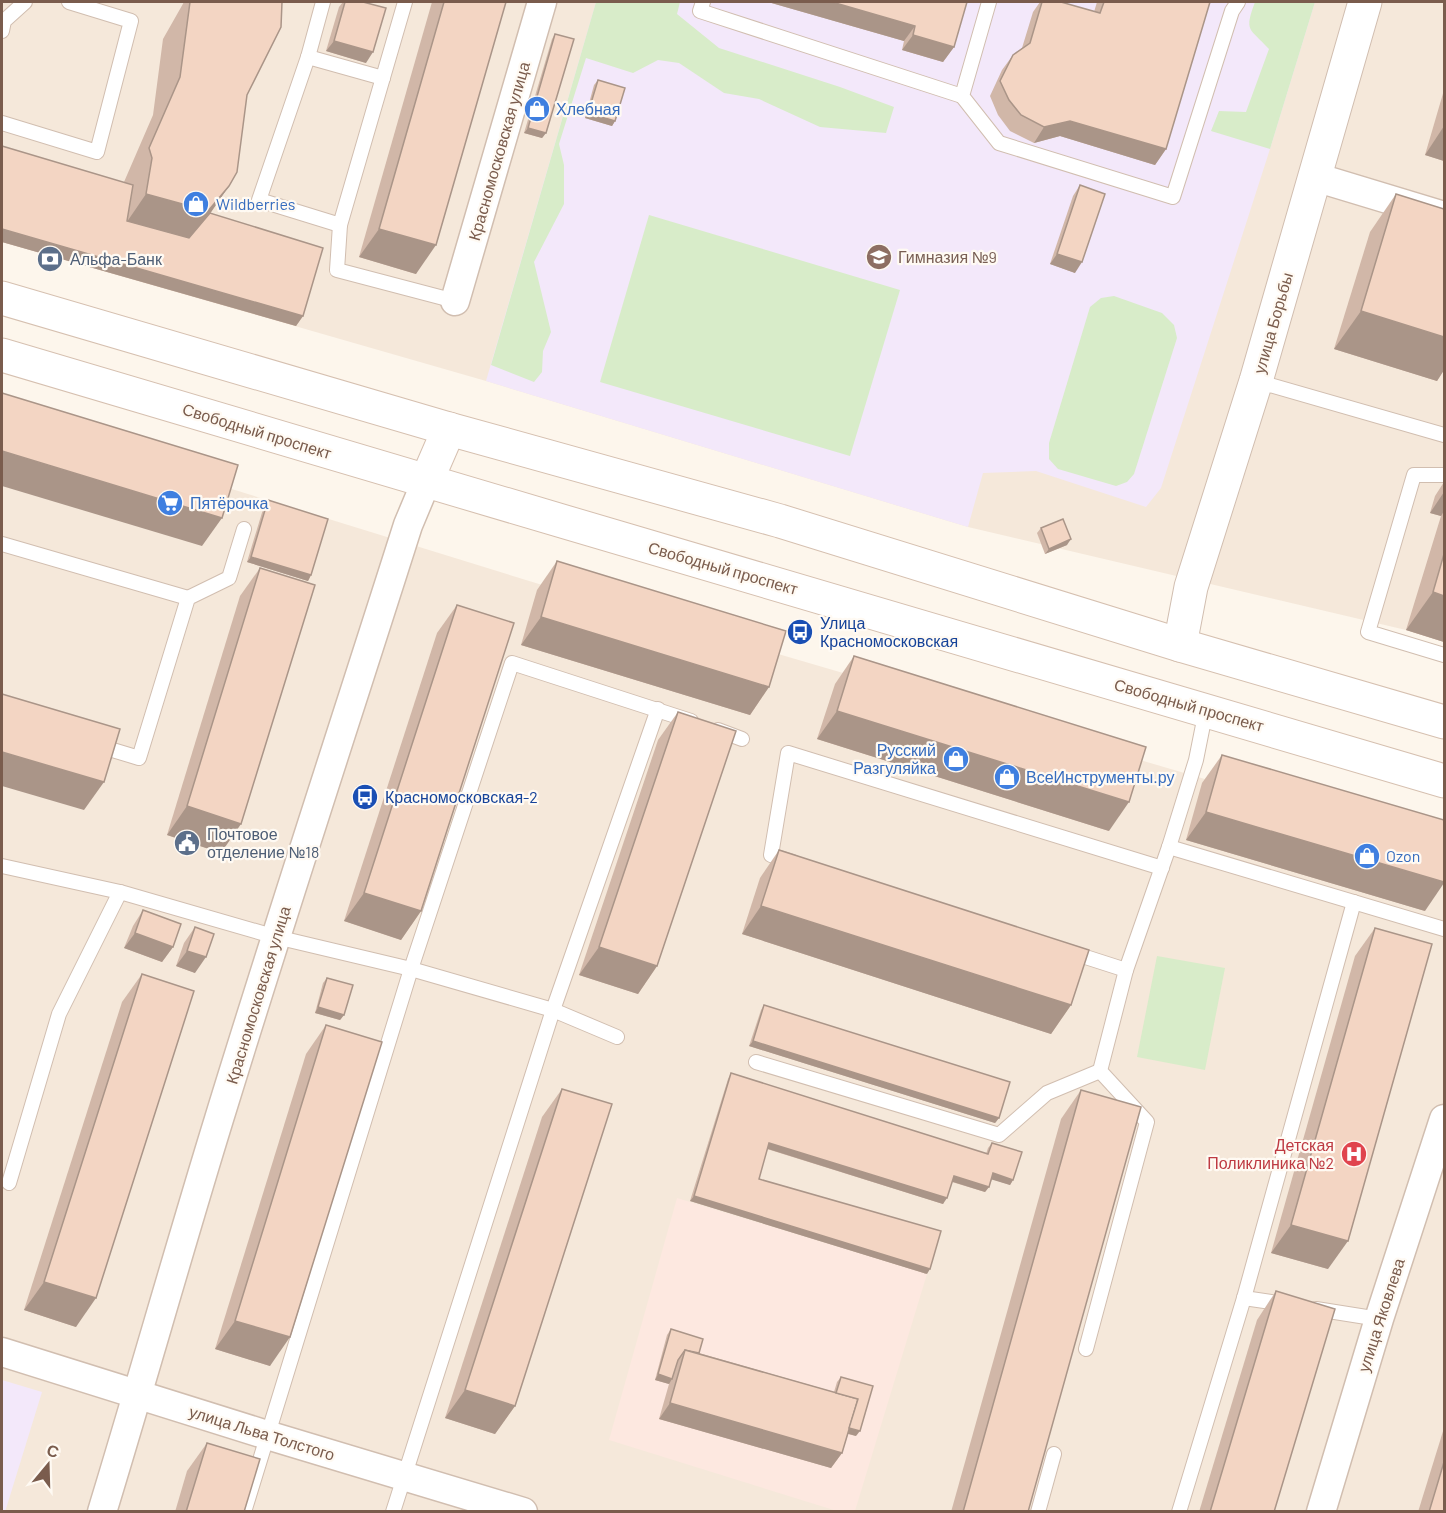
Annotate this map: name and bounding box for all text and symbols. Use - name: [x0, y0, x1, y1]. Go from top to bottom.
- street label: Красномосковская улица: [464, 59, 533, 243]
- shop icon: Хлебная: [522, 94, 552, 124]
- place label: Хлебная: [556, 99, 620, 118]
- shop icon: Wildberries: [181, 189, 211, 219]
- place label: Wildberries: [216, 194, 296, 213]
- school or university icon: Гимназия №9: [864, 242, 894, 272]
- bank icon: Альфа-Банк: [35, 244, 65, 274]
- place label: Гимназия №9: [898, 247, 997, 266]
- place label: Альфа-Банк: [70, 249, 163, 268]
- street label: улица Борьбы: [1249, 270, 1296, 376]
- street label: Свободный проспект: [180, 399, 335, 462]
- supermarket icon: Пятёрочка: [155, 488, 185, 518]
- place label: Пятёрочка: [190, 493, 269, 512]
- street label: Свободный проспект: [646, 537, 801, 598]
- place label: Улица Красномосковская: [820, 613, 958, 650]
- bus stop icon: Улица Красномосковская: [785, 617, 815, 647]
- street label: Свободный проспект: [1112, 674, 1267, 735]
- place label: Русский Разгуляйка: [853, 740, 936, 777]
- shop icon: Русский Разгуляйка: [941, 744, 971, 774]
- shop icon: ВсеИнструменты.ру: [992, 762, 1022, 792]
- place label: ВсеИнструменты.ру: [1026, 767, 1175, 786]
- bus stop icon: Красномосковская-2: [350, 782, 380, 812]
- place label: Красномосковская-2: [385, 787, 538, 806]
- place label: Почтовое отделение №18: [207, 824, 319, 861]
- public building icon: Почтовое отделение №18: [172, 828, 202, 858]
- shop icon: Ozon: [1352, 841, 1382, 871]
- place label: Ozon: [1386, 846, 1420, 865]
- street label: Красномосковская улица: [221, 903, 294, 1086]
- place label: Детская Поликлиника №2: [1207, 1135, 1334, 1172]
- hospital icon: Детская Поликлиника №2: [1339, 1139, 1369, 1169]
- street label: улица Яковлева: [1353, 1256, 1408, 1374]
- street label: улица Льва Толстого: [187, 1401, 337, 1464]
- north arrow: [18, 1435, 78, 1495]
- text: С: [44, 1439, 62, 1461]

